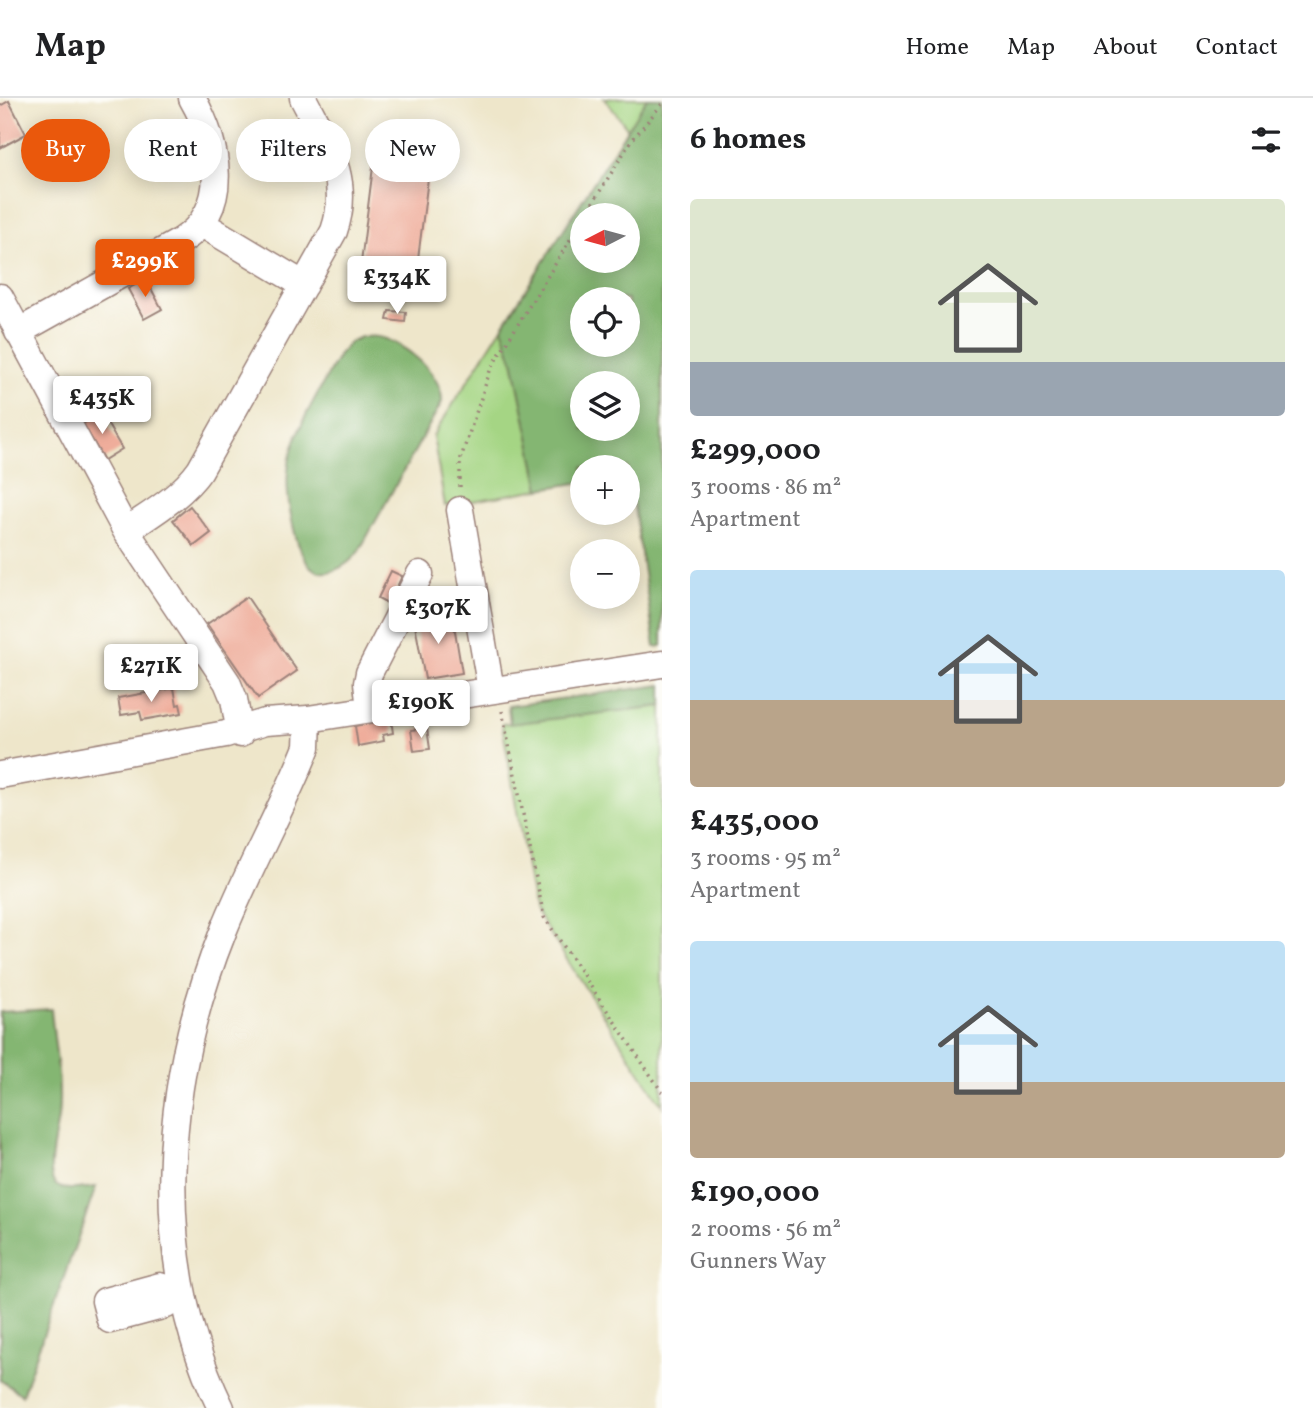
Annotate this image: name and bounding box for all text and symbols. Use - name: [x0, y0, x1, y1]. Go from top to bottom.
- text: Map: [35, 25, 106, 71]
- text: Home: [905, 31, 969, 65]
- text: Map: [1007, 31, 1055, 65]
- text: About: [1093, 31, 1158, 65]
- text: Contact: [1196, 31, 1278, 65]
- chip: Buy: [21, 119, 110, 182]
- chip: Rent: [124, 119, 222, 182]
- chip: Filters: [236, 119, 351, 182]
- chip: New: [365, 119, 460, 182]
- text: 6 homes: [690, 119, 806, 161]
- icon: filters: [1247, 121, 1285, 159]
- north arrow: [570, 203, 640, 273]
- map controls: [570, 203, 640, 609]
- pin: £299K: [96, 240, 194, 299]
- icon: home: [925, 245, 1051, 371]
- text: £299K: [111, 246, 179, 278]
- pin: £334K: [348, 256, 446, 316]
- text: £334K: [363, 263, 431, 295]
- button: locate: [570, 287, 640, 357]
- button: layers: [570, 371, 640, 441]
- pin: £435K: [53, 376, 151, 436]
- text: £435K: [69, 383, 135, 415]
- text: £299,000: [690, 430, 821, 472]
- button: +: [570, 455, 640, 525]
- text: 3 rooms · 86 m²: [690, 472, 841, 504]
- text: Apartment: [690, 504, 801, 536]
- button: −: [570, 539, 640, 609]
- pin: £307K: [389, 587, 487, 646]
- text: £307K: [405, 593, 471, 625]
- icon: home: [925, 616, 1051, 742]
- pin: £271K: [102, 644, 200, 704]
- text: £271K: [120, 651, 182, 683]
- pin: £190K: [372, 680, 470, 740]
- text: £190K: [388, 687, 454, 719]
- text: £435,000: [690, 801, 819, 843]
- text: 3 rooms · 95 m²: [690, 843, 841, 875]
- text: Apartment: [690, 875, 801, 907]
- icon: home: [925, 987, 1051, 1113]
- text: £190,000: [690, 1172, 819, 1214]
- text: 2 rooms · 56 m²: [690, 1214, 841, 1246]
- text: Gunners Way: [690, 1246, 826, 1278]

